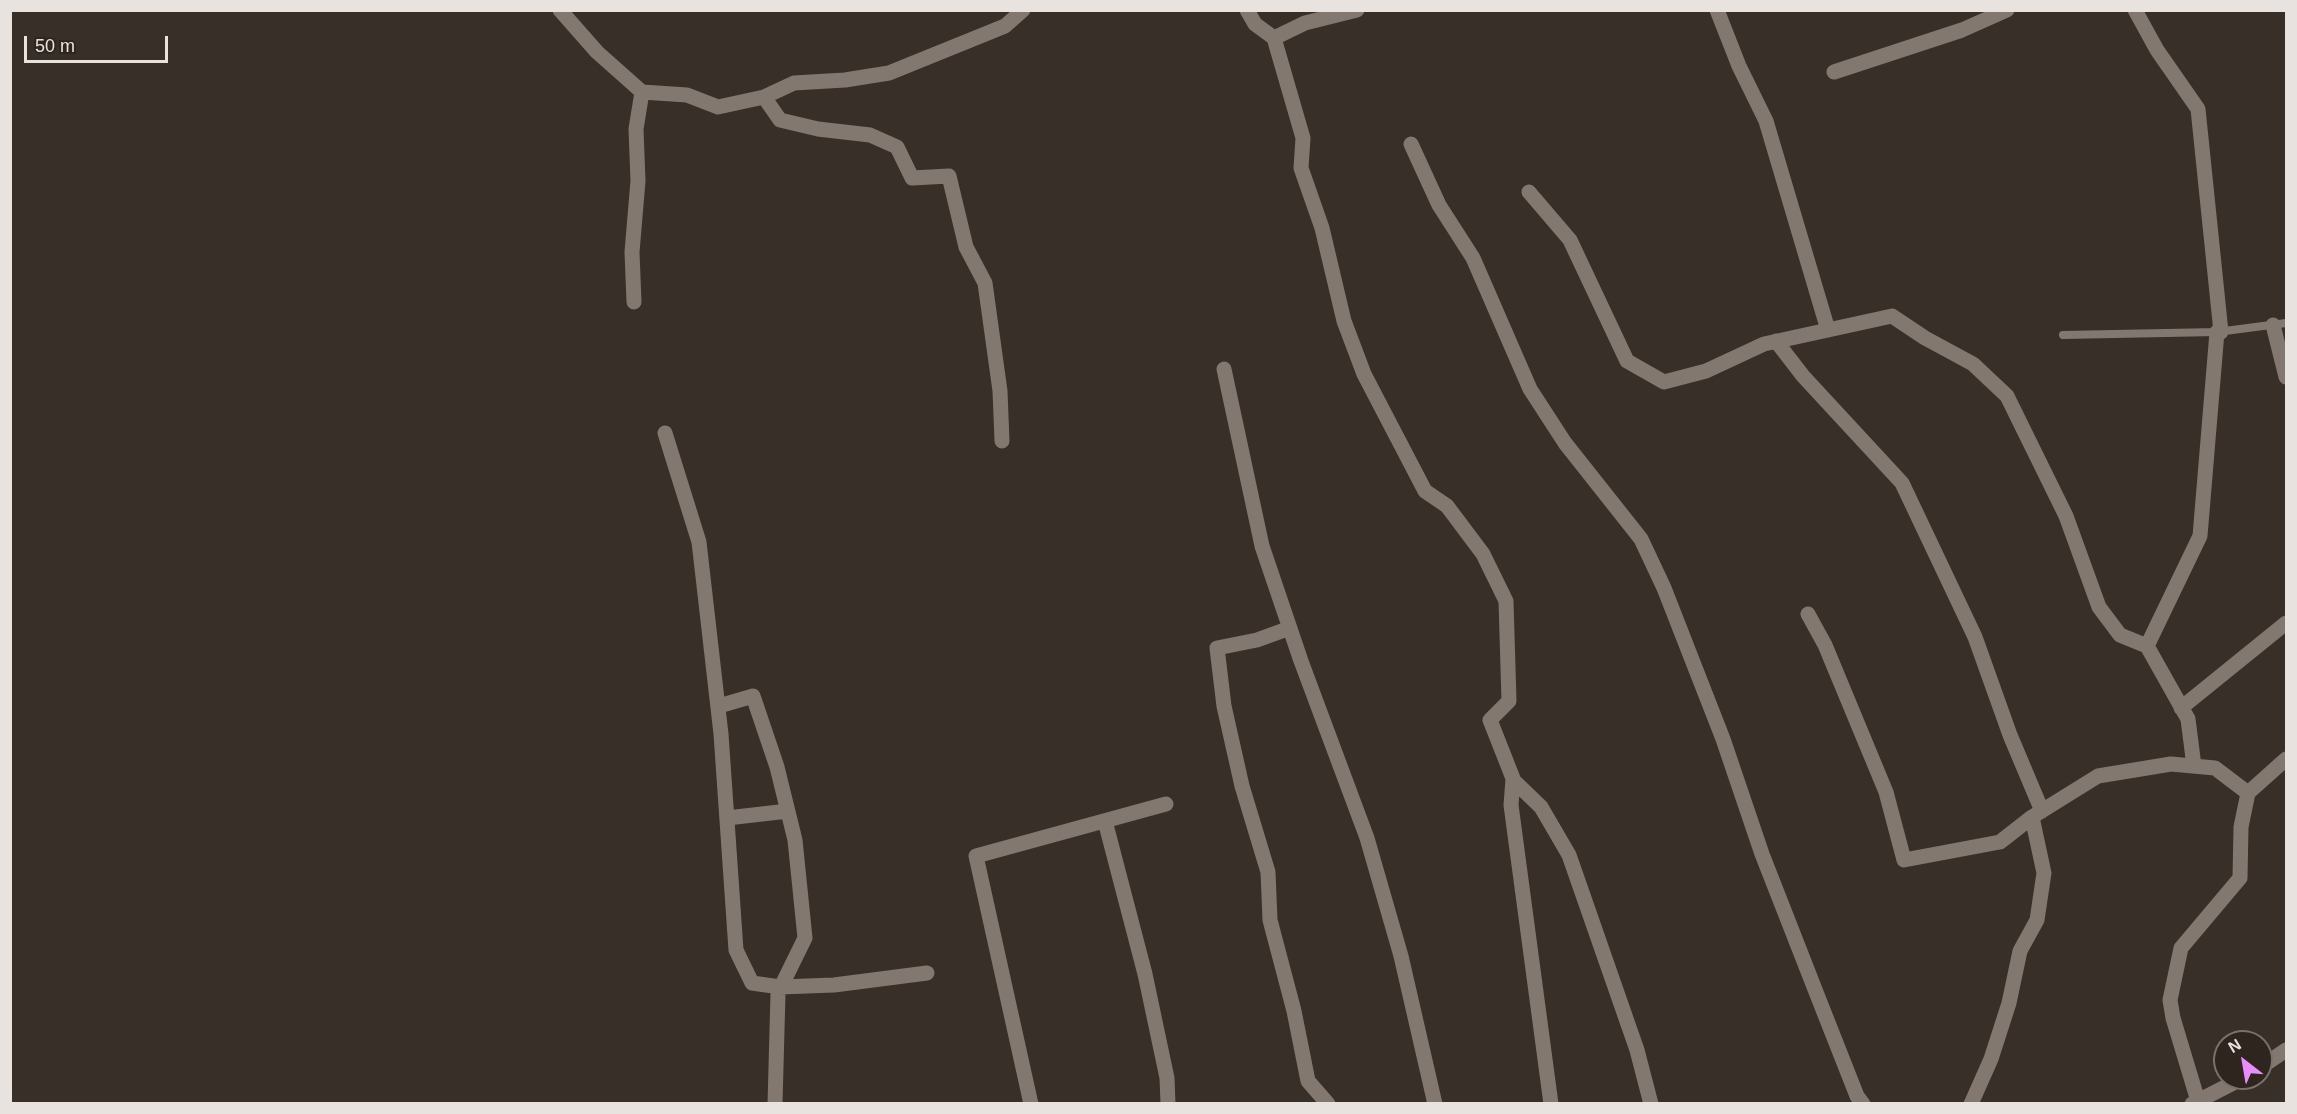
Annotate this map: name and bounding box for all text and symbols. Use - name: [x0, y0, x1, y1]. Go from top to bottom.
- scale bar: [27, 24, 171, 62]
- text: 50 m: [35, 36, 75, 56]
- north arrow: [2213, 1030, 2273, 1090]
- text: N: [2225, 1036, 2244, 1056]

